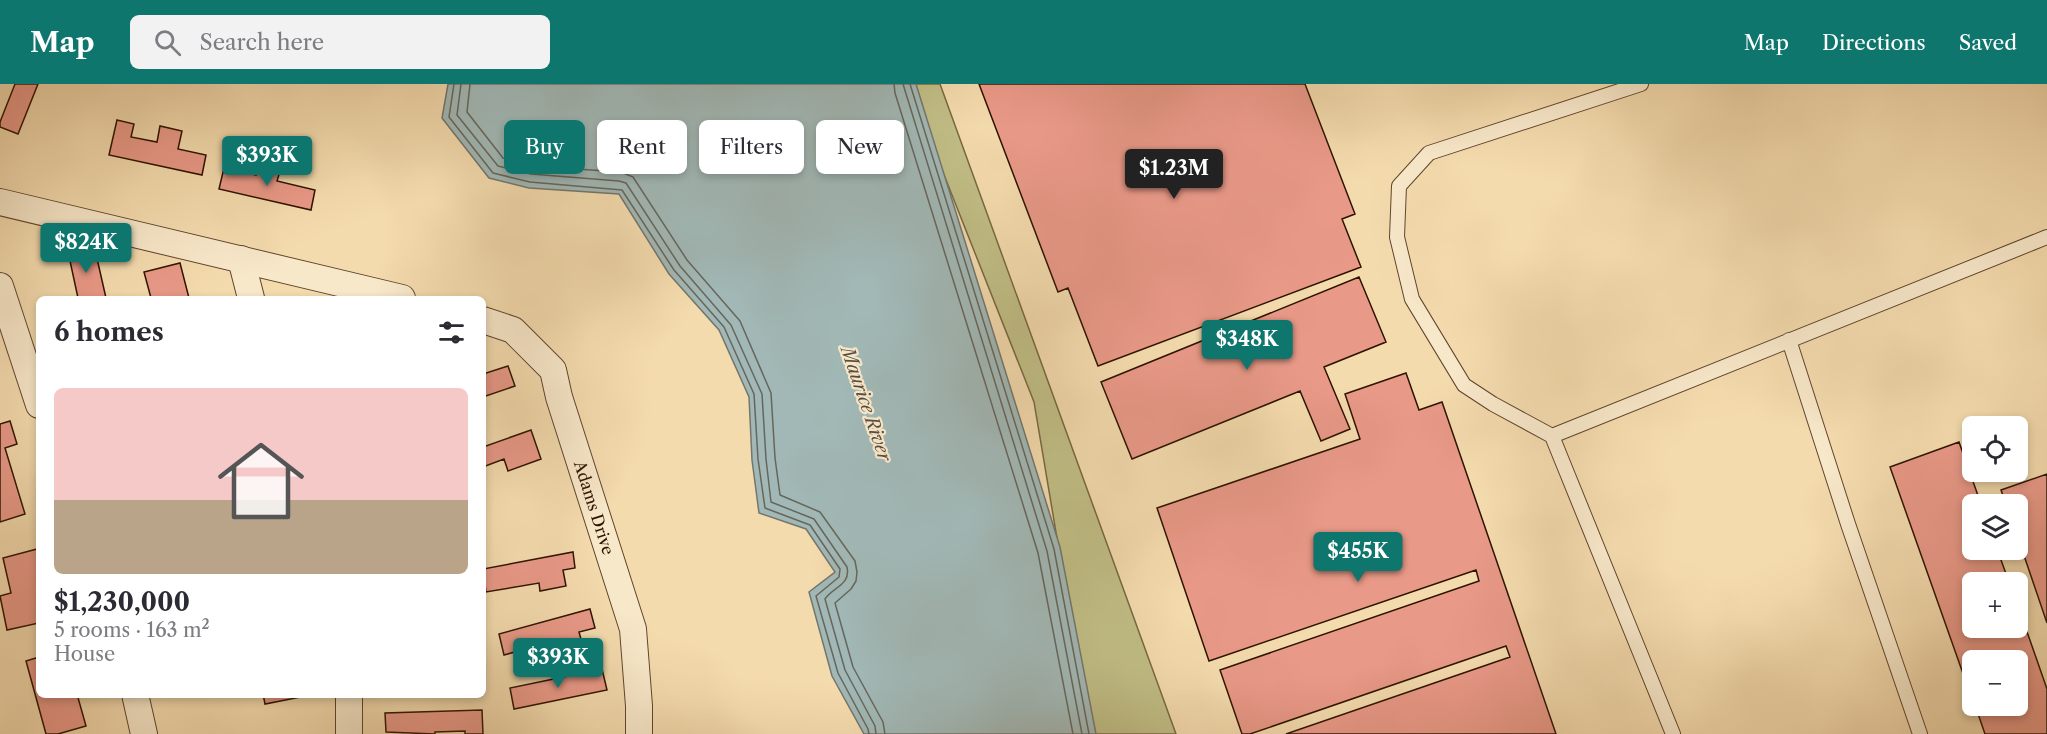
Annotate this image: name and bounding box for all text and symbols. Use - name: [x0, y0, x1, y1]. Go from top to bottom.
- search box: [130, 15, 550, 69]
- text: Map: [30, 25, 94, 59]
- icon: search: [151, 26, 184, 59]
- text: Search here: [199, 29, 324, 56]
- text: Map: [1744, 30, 1789, 55]
- text: Directions: [1822, 30, 1926, 55]
- text: Saved: [1959, 30, 2017, 55]
- chip: Buy: [504, 120, 585, 174]
- chip: Rent: [597, 120, 687, 174]
- chip: Filters: [699, 120, 804, 174]
- chip: New: [816, 120, 904, 174]
- pin: $393K: [225, 136, 309, 187]
- text: $393K: [236, 143, 298, 167]
- pin: $1.23M: [1125, 149, 1223, 200]
- text: $1.23M: [1139, 156, 1209, 180]
- pin: $824K: [44, 223, 128, 274]
- text: $824K: [54, 230, 118, 254]
- text: 6 homes: [54, 316, 164, 348]
- icon: filters: [435, 316, 468, 349]
- pin: $348K: [1205, 320, 1289, 371]
- text: $348K: [1216, 327, 1278, 351]
- water label: Maurice River: [835, 342, 896, 466]
- map controls: [1962, 416, 2028, 716]
- button: locate: [1962, 416, 2028, 482]
- icon: home: [207, 427, 315, 535]
- street label: Adams Drive: [570, 457, 619, 557]
- button: layers: [1962, 494, 2028, 560]
- pin: $455K: [1316, 532, 1400, 583]
- text: $455K: [1327, 539, 1389, 563]
- button: +: [1962, 572, 2028, 638]
- text: $1,230,000: [54, 586, 190, 618]
- text: 5 rooms · 163 m²: [54, 618, 210, 642]
- pin: $393K: [516, 638, 600, 689]
- text: House: [54, 642, 115, 666]
- text: $393K: [527, 645, 589, 669]
- button: −: [1962, 650, 2028, 716]

